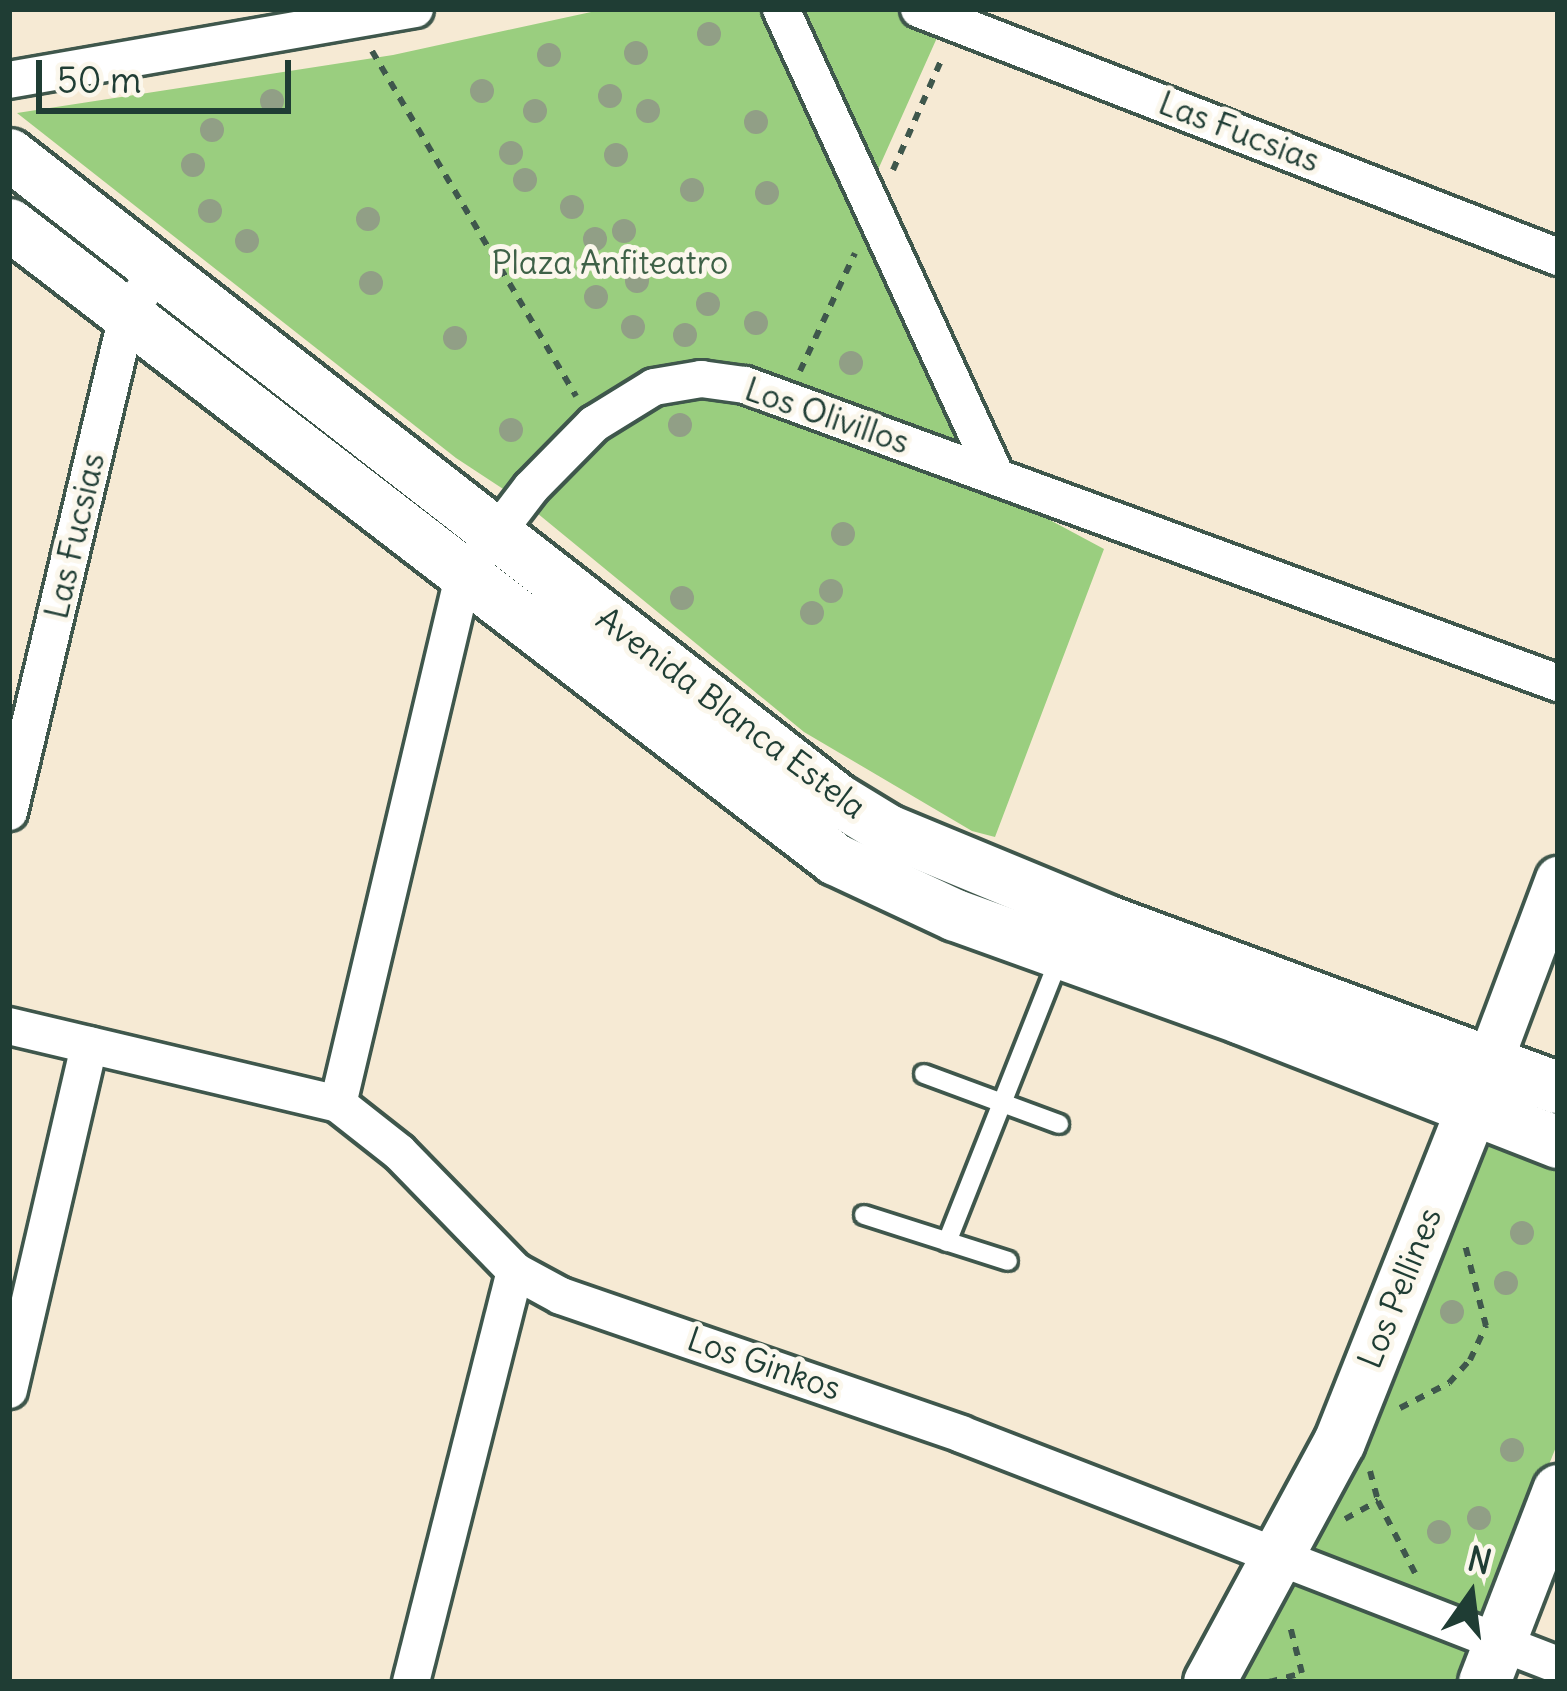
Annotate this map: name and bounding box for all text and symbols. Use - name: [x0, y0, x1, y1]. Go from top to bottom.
- scale bar: [42, 36, 297, 110]
- text: 50 m: [57, 58, 142, 103]
- street label: Las Fucsias: [1153, 83, 1325, 181]
- park label: Plaza Anfiteatro: [492, 243, 728, 283]
- street label: Los Olivillos: [740, 369, 914, 463]
- street label: Las Fucsias: [37, 449, 113, 623]
- street label: Avenida Blanca Estela: [589, 599, 873, 827]
- street label: Los Pellines: [1350, 1202, 1450, 1374]
- street label: Los Ginkos: [682, 1319, 846, 1409]
- north arrow: [1411, 1535, 1531, 1655]
- text: N: [1464, 1537, 1496, 1583]

